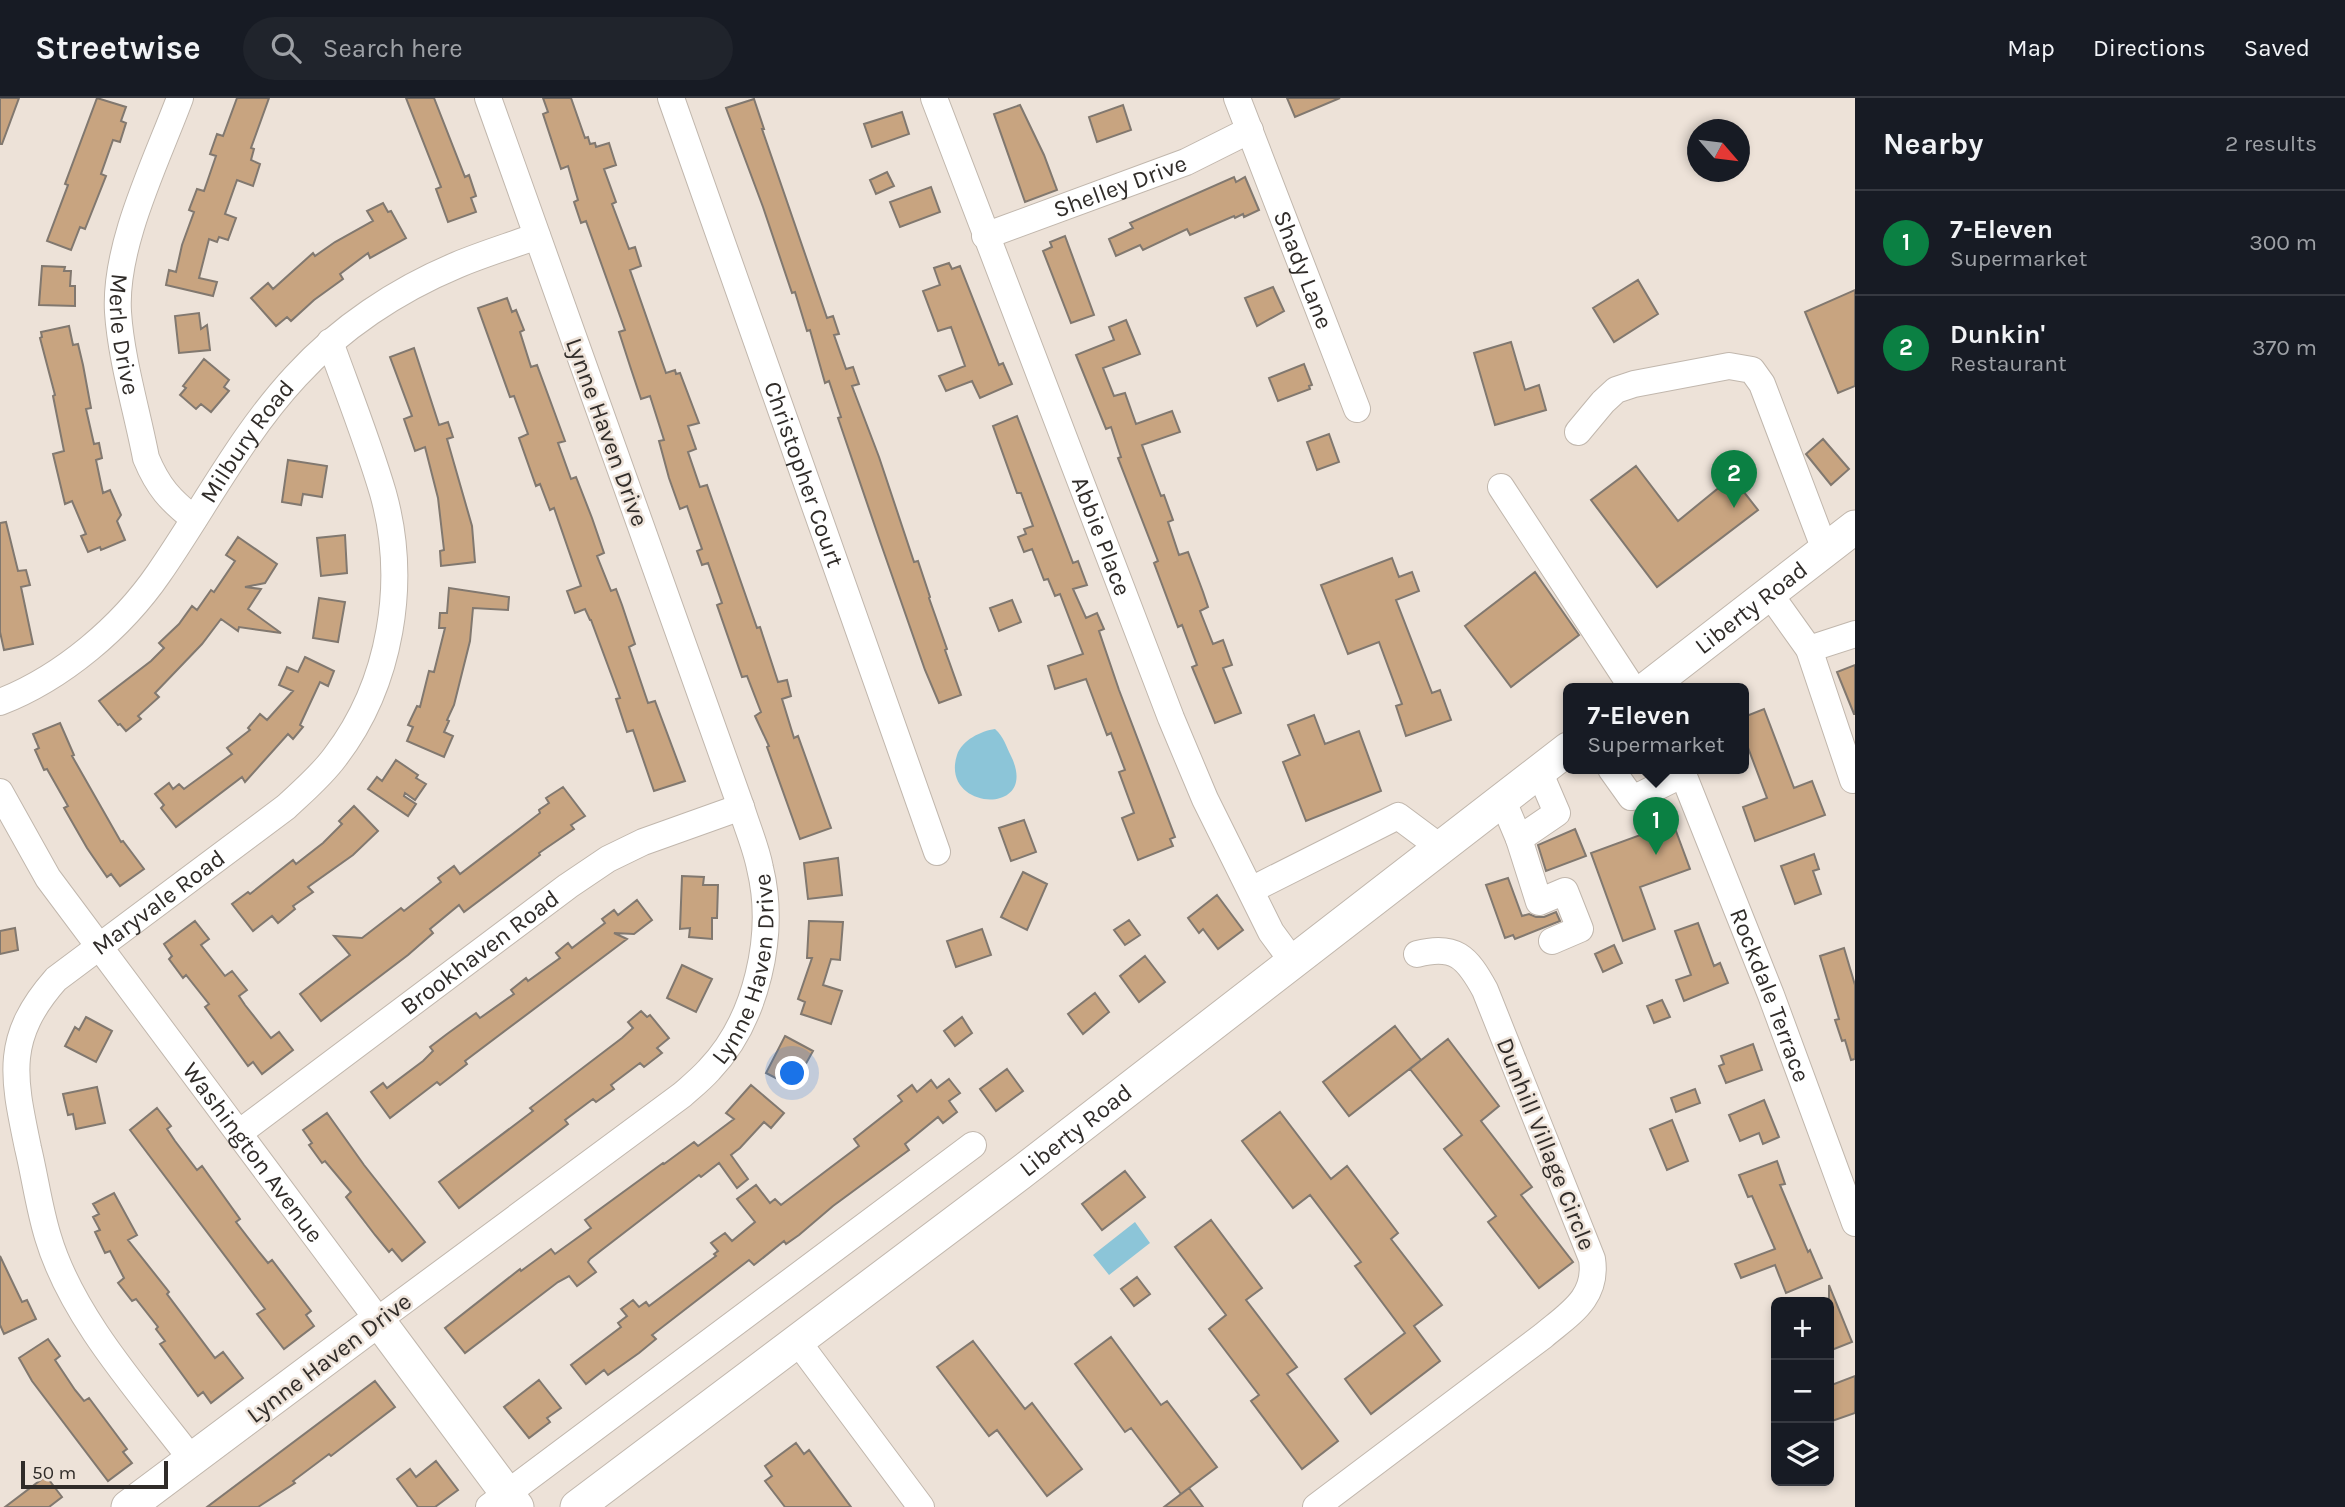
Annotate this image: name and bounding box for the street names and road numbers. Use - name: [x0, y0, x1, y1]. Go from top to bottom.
- street label: Shelley Drive: [1050, 149, 1191, 224]
- street label: Shady Lane: [1268, 206, 1339, 333]
- street label: Merle Drive: [104, 272, 146, 398]
- street label: Lynne Haven Drive: [560, 334, 654, 530]
- street label: Milbury Road: [194, 374, 300, 508]
- street label: Christopher Court: [758, 378, 849, 571]
- street label: Abbie Place: [1066, 473, 1137, 600]
- street label: Liberty Road: [1689, 555, 1813, 660]
- street label: Maryvale Road: [87, 844, 231, 961]
- street label: Lynne Haven Drive: [706, 871, 780, 1070]
- street label: Brookhaven Road: [395, 884, 564, 1021]
- street label: Rockdale Terrace: [1724, 904, 1816, 1086]
- street label: Dunhill Village Circle: [1491, 1034, 1601, 1254]
- street label: Washington Avenue: [177, 1057, 329, 1248]
- street label: Liberty Road: [1014, 1078, 1138, 1183]
- street label: Lynne Haven Drive: [241, 1287, 417, 1429]

